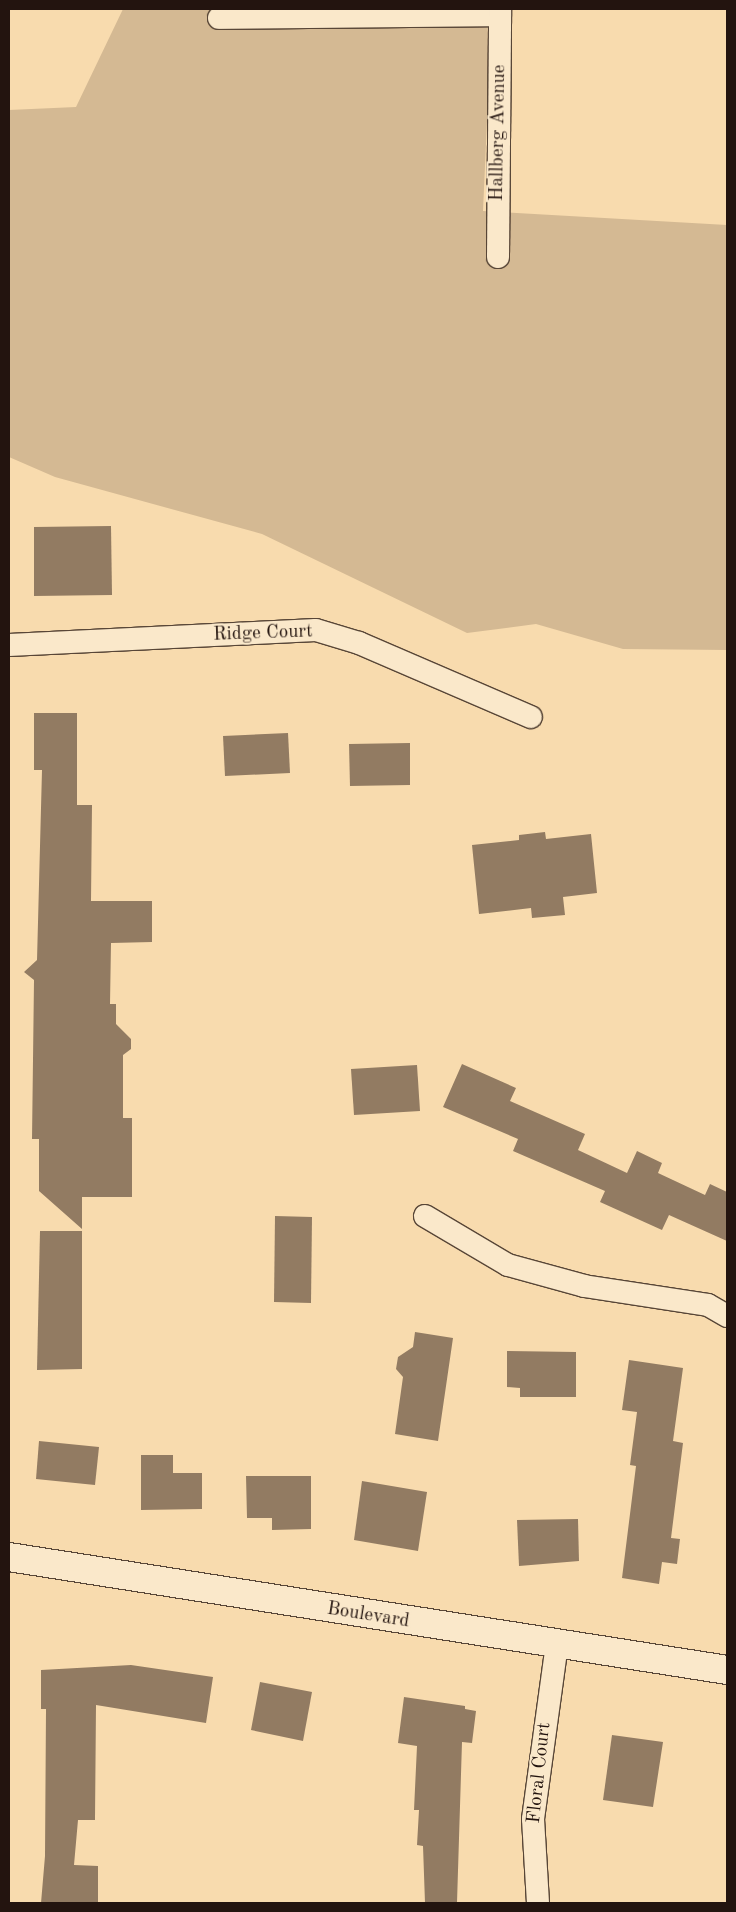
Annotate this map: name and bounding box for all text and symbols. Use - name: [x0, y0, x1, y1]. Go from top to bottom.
- street label: Hallberg Avenue: [486, 64, 512, 202]
- street label: Ridge Court: [213, 621, 313, 647]
- street label: Boulevard: [325, 1598, 411, 1634]
- street label: Floral Court: [523, 1721, 557, 1825]

